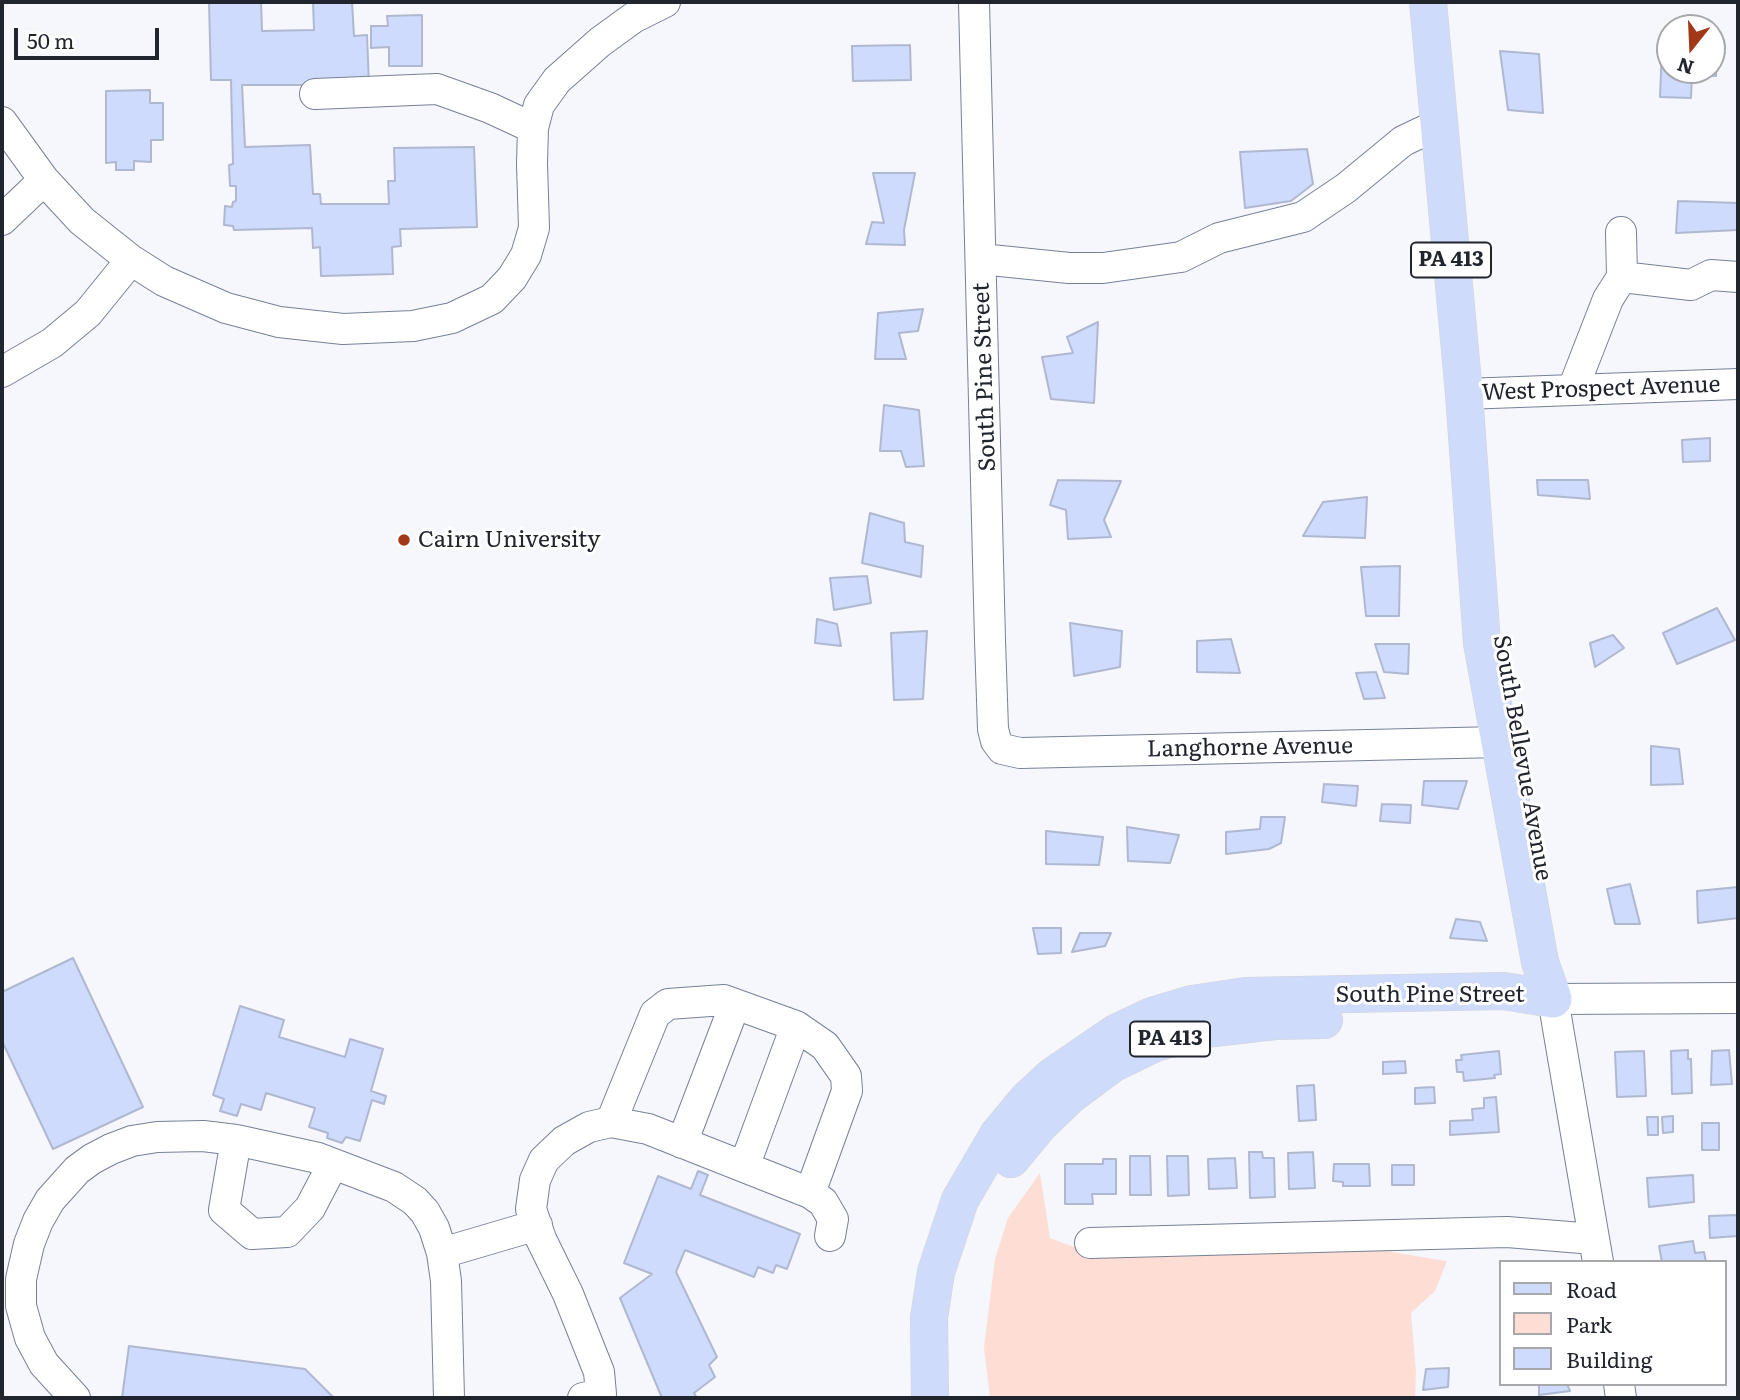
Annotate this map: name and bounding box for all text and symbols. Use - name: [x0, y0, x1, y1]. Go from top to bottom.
- scale bar: [18, 14, 163, 58]
- north arrow: [1656, 14, 1726, 84]
- text: 50 m: [27, 24, 74, 55]
- text: N: [1673, 51, 1697, 83]
- road number: PA 413: [1411, 243, 1491, 278]
- street label: South Pine Street: [968, 282, 1002, 472]
- street label: West Prospect Avenue: [1481, 371, 1721, 407]
- place label: Cairn University: [418, 526, 600, 554]
- marker: Cairn University: [396, 532, 412, 548]
- street label: South Bellevue Avenue: [1487, 633, 1557, 883]
- street label: Langhorne Avenue: [1147, 732, 1353, 764]
- street label: South Pine Street: [1335, 981, 1525, 1009]
- road number: PA 413: [1130, 1021, 1210, 1056]
- legend: [1498, 1260, 1726, 1386]
- text: Road: [1566, 1273, 1617, 1304]
- text: Park: [1566, 1308, 1612, 1339]
- text: Building: [1566, 1343, 1652, 1374]

